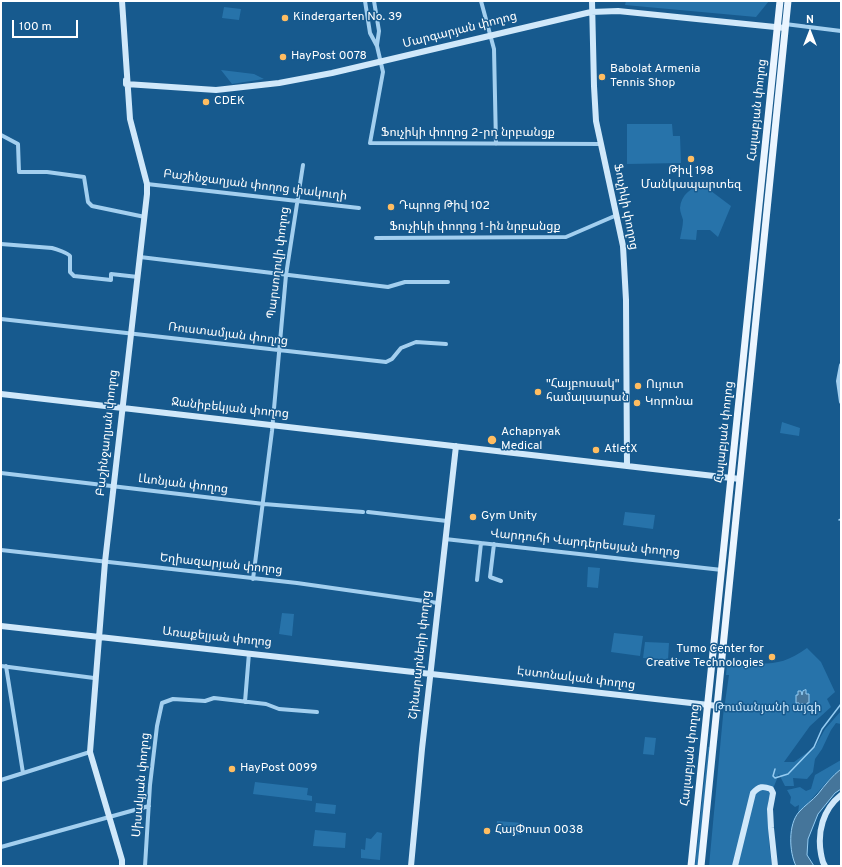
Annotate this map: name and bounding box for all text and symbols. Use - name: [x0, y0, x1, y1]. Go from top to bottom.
- street label: Մարգարյան փողոց: [401, 10, 519, 52]
- place label: Kindergarten No. 39: [293, 11, 402, 25]
- scale bar: [14, 12, 80, 38]
- north arrow: [790, 12, 830, 52]
- marker: Kindergarten No. 39: [280, 13, 290, 23]
- text: N: [806, 13, 814, 27]
- text: 100 m: [19, 19, 52, 35]
- place label: HayPost 0078: [291, 50, 367, 64]
- marker: HayPost 0078: [278, 52, 288, 62]
- street label: Հալաբյան փողոց: [745, 58, 771, 162]
- place label: Babolat Armenia Tennis Shop: [610, 63, 700, 91]
- marker: Babolat Armenia Tennis Shop: [597, 72, 607, 82]
- place label: CDEK: [214, 95, 245, 109]
- marker: CDEK: [201, 97, 211, 107]
- street label: Ֆուչիկի փողոց 2-րդ նրբանցք: [381, 127, 555, 141]
- marker: Թիվ 198 Մանկապարտեզ: [686, 154, 696, 164]
- street label: Ֆուչիկի փողոց: [610, 163, 640, 251]
- place label: Թիվ 198 Մանկապարտեզ: [641, 165, 741, 193]
- street label: Բաշինջաղյան փողոց փակուղի: [162, 168, 348, 204]
- place label: Դպրոց Թիվ 102: [399, 200, 490, 214]
- marker: Դպրոց Թիվ 102: [386, 202, 396, 212]
- street label: Պարսողովի փողոց: [265, 206, 293, 320]
- street label: Ֆուչիկի փողոց 1-ին նրբանցք: [389, 221, 561, 235]
- street label: Ռուստամյան փողոց: [167, 320, 289, 350]
- street label: Բաշինջաղյան փողոց: [94, 369, 122, 497]
- place label: "Հայբուսակ" համալսարան: [546, 378, 629, 406]
- place label: Ույուտ: [646, 379, 684, 393]
- street label: Հալաբյան փողոց: [712, 380, 738, 484]
- marker: Ույուտ: [633, 381, 643, 391]
- marker: "Հայբուսակ" համալսարան: [533, 387, 543, 397]
- street label: Ջանիբեկյան փողոց: [170, 396, 290, 422]
- place label: Կորոնա: [645, 396, 693, 410]
- marker: Կորոնա: [632, 398, 642, 408]
- place label: Achapnyak Medical: [501, 426, 561, 454]
- marker: Achapnyak Medical: [486, 434, 498, 446]
- place label: AtletX: [604, 443, 637, 457]
- marker: AtletX: [591, 445, 601, 455]
- street label: Լևոնյան փողոց: [137, 472, 229, 498]
- place label: Gym Unity: [481, 510, 537, 524]
- marker: Gym Unity: [468, 512, 478, 522]
- street label: Վարդուհի Վարդերեսյան փողոց: [489, 527, 681, 561]
- street label: Եղիազարյան փողոց: [159, 551, 283, 579]
- street label: Շինարարների փողոց: [407, 590, 435, 720]
- street label: Առաքելյան փողոց: [161, 625, 273, 651]
- place label: Tumo Center for Creative Technologies: [646, 643, 764, 671]
- marker: Tumo Center for Creative Technologies: [767, 652, 777, 662]
- street label: Էստոնական փողոց: [516, 665, 636, 693]
- park label: Թումանյանի այգի: [715, 702, 821, 716]
- street label: Հալաբյան փողոց: [678, 703, 704, 807]
- street label: Սիսակյան փողոց: [130, 732, 154, 838]
- place label: HayPost 0099: [240, 762, 317, 776]
- marker: HayPost 0099: [227, 764, 237, 774]
- place label: ՀայՓոստ 0038: [495, 824, 583, 838]
- marker: ՀայՓոստ 0038: [482, 826, 492, 836]

